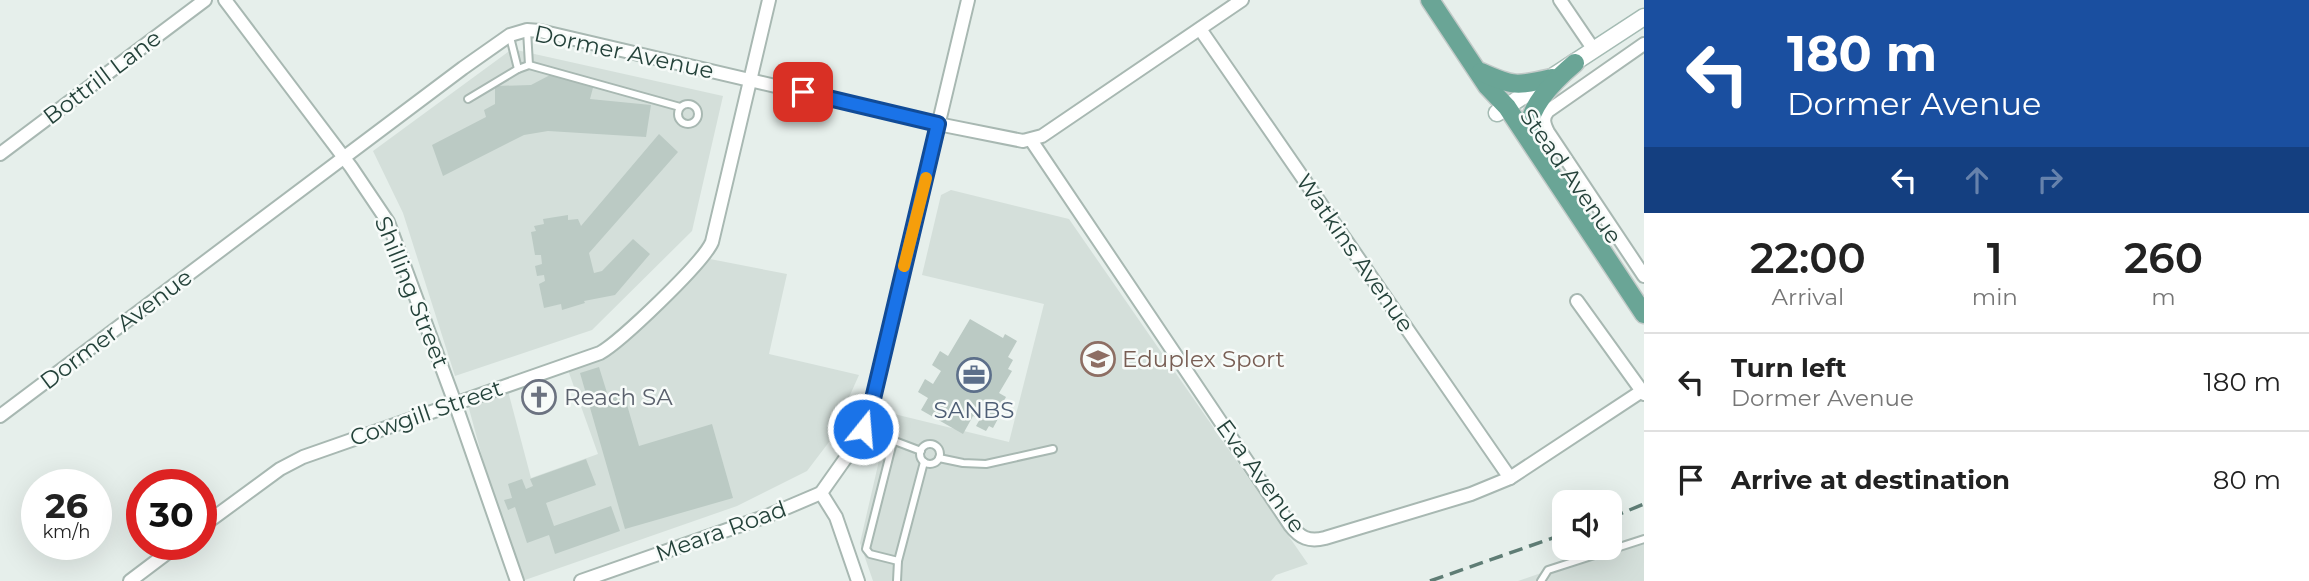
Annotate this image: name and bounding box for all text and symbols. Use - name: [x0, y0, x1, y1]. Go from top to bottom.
- street label: Dormer Avenue: [532, 19, 716, 85]
- street label: Bottrill Lane: [38, 24, 166, 130]
- text: 180 m: [1787, 24, 1937, 83]
- icon: left: [1672, 28, 1763, 119]
- pin: [773, 62, 833, 122]
- icon: arrive: [784, 73, 822, 111]
- text: Dormer Avenue: [1787, 84, 2041, 123]
- street label: Stead Avenue: [1514, 103, 1628, 249]
- icon: left: [1885, 161, 1923, 199]
- icon: ahead: [1958, 161, 1996, 199]
- icon: right: [2031, 161, 2069, 199]
- street label: Watkins Avenue: [1290, 168, 1420, 338]
- street label: Shilling Street: [369, 212, 455, 372]
- text: 22:00: [1750, 232, 1866, 284]
- text: 1: [1987, 232, 2003, 284]
- text: 260: [2124, 232, 2203, 284]
- street label: Dormer Avenue: [35, 263, 197, 395]
- text: Arrival: [1772, 283, 1844, 311]
- text: min: [1972, 283, 2018, 311]
- text: m: [2151, 283, 2176, 311]
- school or university icon: Eduplex Sport: [1079, 340, 1117, 378]
- place label: Eduplex Sport: [1122, 345, 1285, 373]
- text: Turn left: [1731, 352, 1847, 384]
- office icon: SANBS: [955, 356, 993, 394]
- icon: left: [1672, 363, 1710, 401]
- text: 180 m: [2203, 366, 2281, 398]
- street label: Cowgill Street: [346, 374, 506, 452]
- church icon: Reach SA: [520, 378, 558, 416]
- place label: Reach SA: [564, 383, 673, 411]
- text: Dormer Avenue: [1731, 384, 1914, 412]
- position arrow: [826, 392, 900, 466]
- place label: SANBS: [934, 396, 1014, 424]
- street label: Eva Avenue: [1210, 414, 1312, 538]
- icon: arrive: [1672, 461, 1710, 499]
- text: Arrive at destination: [1731, 464, 2010, 496]
- text: 80 m: [2213, 464, 2281, 496]
- speed limit sign: 30: [126, 469, 217, 560]
- text: 26: [45, 484, 88, 527]
- map controls: [1552, 490, 1622, 560]
- button: sound: [1552, 490, 1622, 560]
- street label: Meara Road: [652, 494, 790, 568]
- text: km/h: [42, 521, 91, 543]

